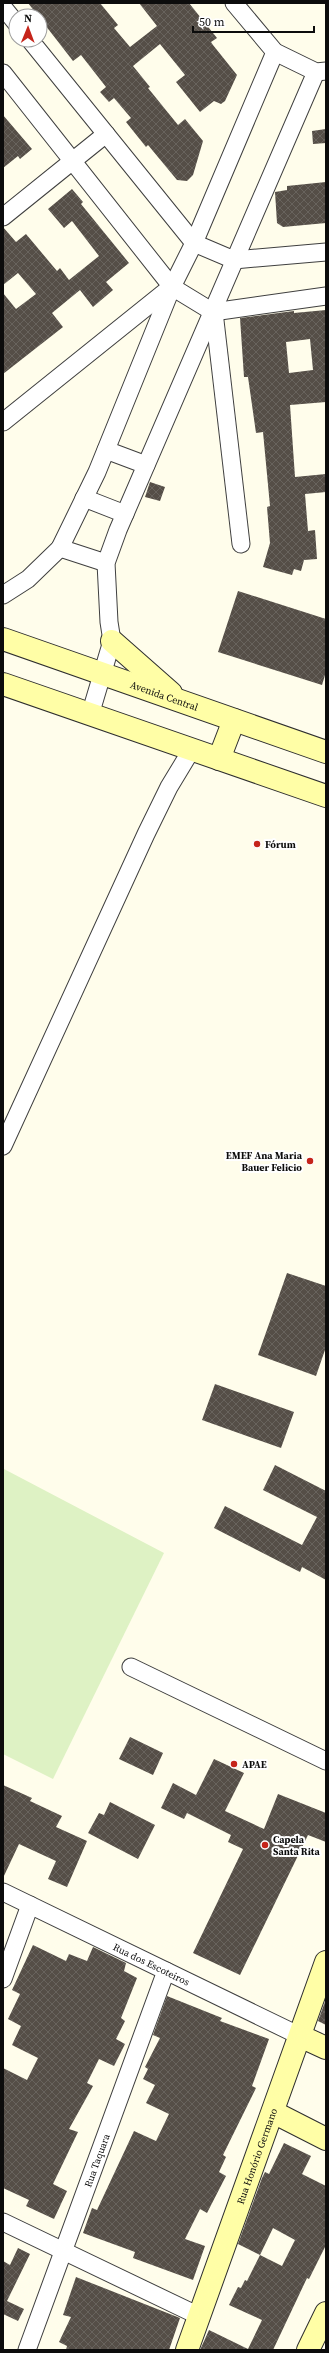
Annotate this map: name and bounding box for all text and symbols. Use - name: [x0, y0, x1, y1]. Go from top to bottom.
- north arrow: [8, 8, 48, 48]
- scale bar: [193, 8, 314, 34]
- text: N: [24, 11, 32, 26]
- text: 50 m: [199, 14, 225, 30]
- street label: Avenida Central: [129, 678, 200, 713]
- place label: Fórum: [265, 838, 296, 851]
- marker: Fórum: [252, 839, 262, 849]
- place label: EMEF Ana Maria Bauer Felicio: [226, 1149, 303, 1174]
- marker: EMEF Ana Maria Bauer Felicio: [305, 1156, 315, 1166]
- place label: APAE: [242, 1758, 267, 1771]
- marker: APAE: [229, 1759, 239, 1769]
- place label: Capela Santa Rita: [273, 1833, 320, 1858]
- marker: Capela Santa Rita: [260, 1840, 270, 1850]
- street label: Rua dos Escoteiros: [111, 1940, 192, 1988]
- street label: Rua Honório Germano: [233, 2106, 280, 2206]
- street label: Rua Taquara: [81, 2131, 113, 2189]

